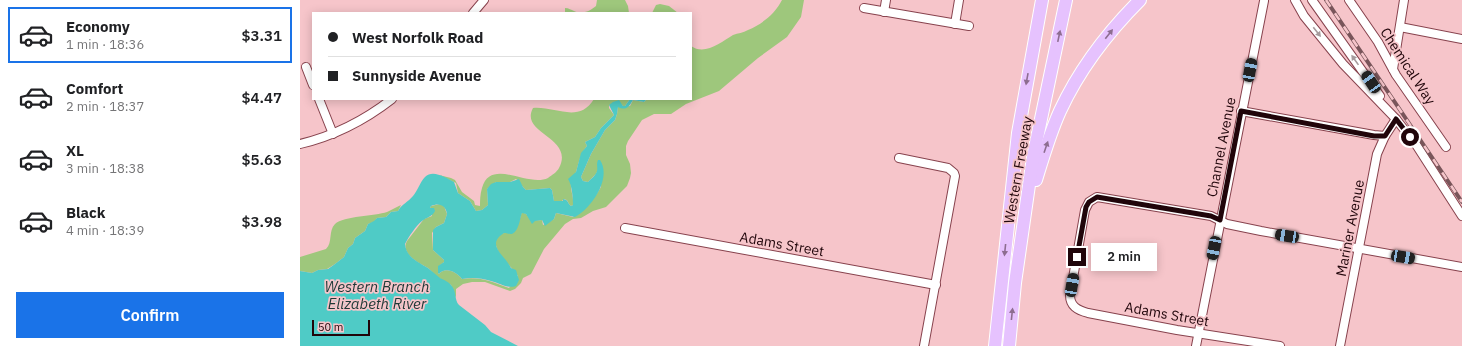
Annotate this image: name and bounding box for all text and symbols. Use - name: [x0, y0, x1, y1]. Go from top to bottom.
- icon: car: [18, 17, 54, 53]
- text: Economy: [66, 17, 130, 36]
- street label: Chemical Way: [1376, 24, 1440, 108]
- text: $3.31: [242, 26, 282, 45]
- one-way arrow: [1313, 26, 1322, 37]
- text: West Norfolk Road: [352, 28, 483, 47]
- one-way arrow: [1056, 29, 1062, 42]
- one-way arrow: [1105, 29, 1113, 40]
- text: 1 min · 18:36: [66, 36, 144, 53]
- one-way arrow: [1351, 54, 1359, 65]
- car: [1242, 57, 1258, 83]
- text: Sunnyside Avenue: [352, 66, 481, 85]
- car: [1359, 69, 1383, 95]
- one-way arrow: [1024, 73, 1030, 85]
- icon: car: [18, 79, 54, 115]
- text: Comfort: [66, 79, 123, 98]
- text: $4.47: [242, 88, 282, 107]
- street label: Channel Avenue: [1202, 95, 1240, 199]
- text: 2 min · 18:37: [66, 98, 144, 115]
- street label: Western Freeway: [1000, 115, 1036, 225]
- route start: [1401, 128, 1419, 146]
- icon: car: [18, 141, 54, 177]
- text: XL: [66, 141, 84, 160]
- one-way arrow: [1043, 141, 1049, 153]
- text: $5.63: [242, 150, 282, 169]
- text: 3 min · 18:38: [66, 160, 144, 177]
- street label: Mariner Avenue: [1332, 178, 1368, 278]
- icon: car: [18, 203, 54, 239]
- text: Black: [66, 203, 106, 222]
- text: $3.98: [242, 212, 282, 231]
- text: 4 min · 18:39: [66, 222, 144, 239]
- street label: Adams Street: [738, 228, 826, 260]
- car: [1274, 228, 1300, 244]
- car: [1206, 235, 1222, 261]
- callout: 2 min: [1091, 243, 1157, 271]
- one-way arrow: [1002, 244, 1008, 256]
- route end: [1068, 248, 1086, 266]
- text: 2 min: [1107, 248, 1141, 265]
- car: [1390, 249, 1416, 265]
- car: [1064, 272, 1080, 298]
- water label: Western Branch Elizabeth River: [325, 277, 429, 313]
- button: Confirm: [16, 292, 284, 338]
- street label: Adams Street: [1123, 298, 1211, 330]
- one-way arrow: [1009, 308, 1015, 320]
- scale bar: [312, 318, 370, 337]
- text: 50 m: [318, 320, 343, 334]

